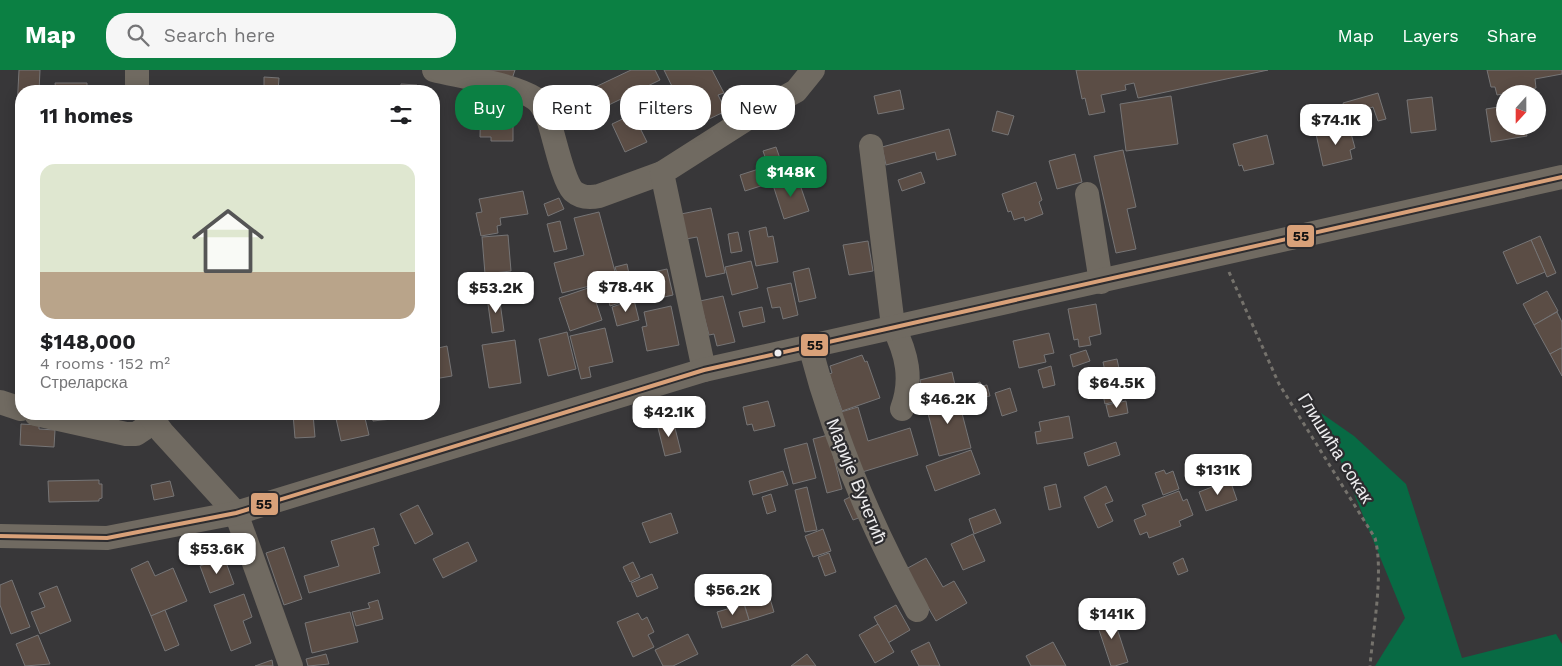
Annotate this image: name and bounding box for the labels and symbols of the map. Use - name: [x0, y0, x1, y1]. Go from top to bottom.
- north arrow: [1496, 85, 1546, 135]
- pin: $74.1K: [1295, 104, 1377, 146]
- pin: $148K: [756, 156, 826, 198]
- line badge: 55: [1286, 224, 1315, 248]
- text: 55: [1293, 228, 1309, 244]
- pin: $78.4K: [585, 270, 667, 313]
- pin: $53.2K: [455, 272, 537, 314]
- line badge: 55: [800, 333, 829, 357]
- text: 55: [807, 337, 823, 353]
- unlabelled marker: [773, 348, 783, 358]
- pin: $64.5K: [1076, 366, 1158, 409]
- pin: $46.2K: [907, 382, 989, 425]
- street label: Глишића сокак: [1294, 389, 1378, 507]
- pin: $42.1K: [628, 396, 710, 438]
- street label: Марије Вучетић: [822, 415, 892, 547]
- pin: $131K: [1183, 454, 1253, 496]
- line badge: 55: [250, 492, 279, 516]
- text: 55: [256, 496, 272, 512]
- pin: $53.6K: [176, 532, 258, 575]
- pin: $56.2K: [692, 574, 774, 616]
- pin: $141K: [1077, 598, 1147, 640]

